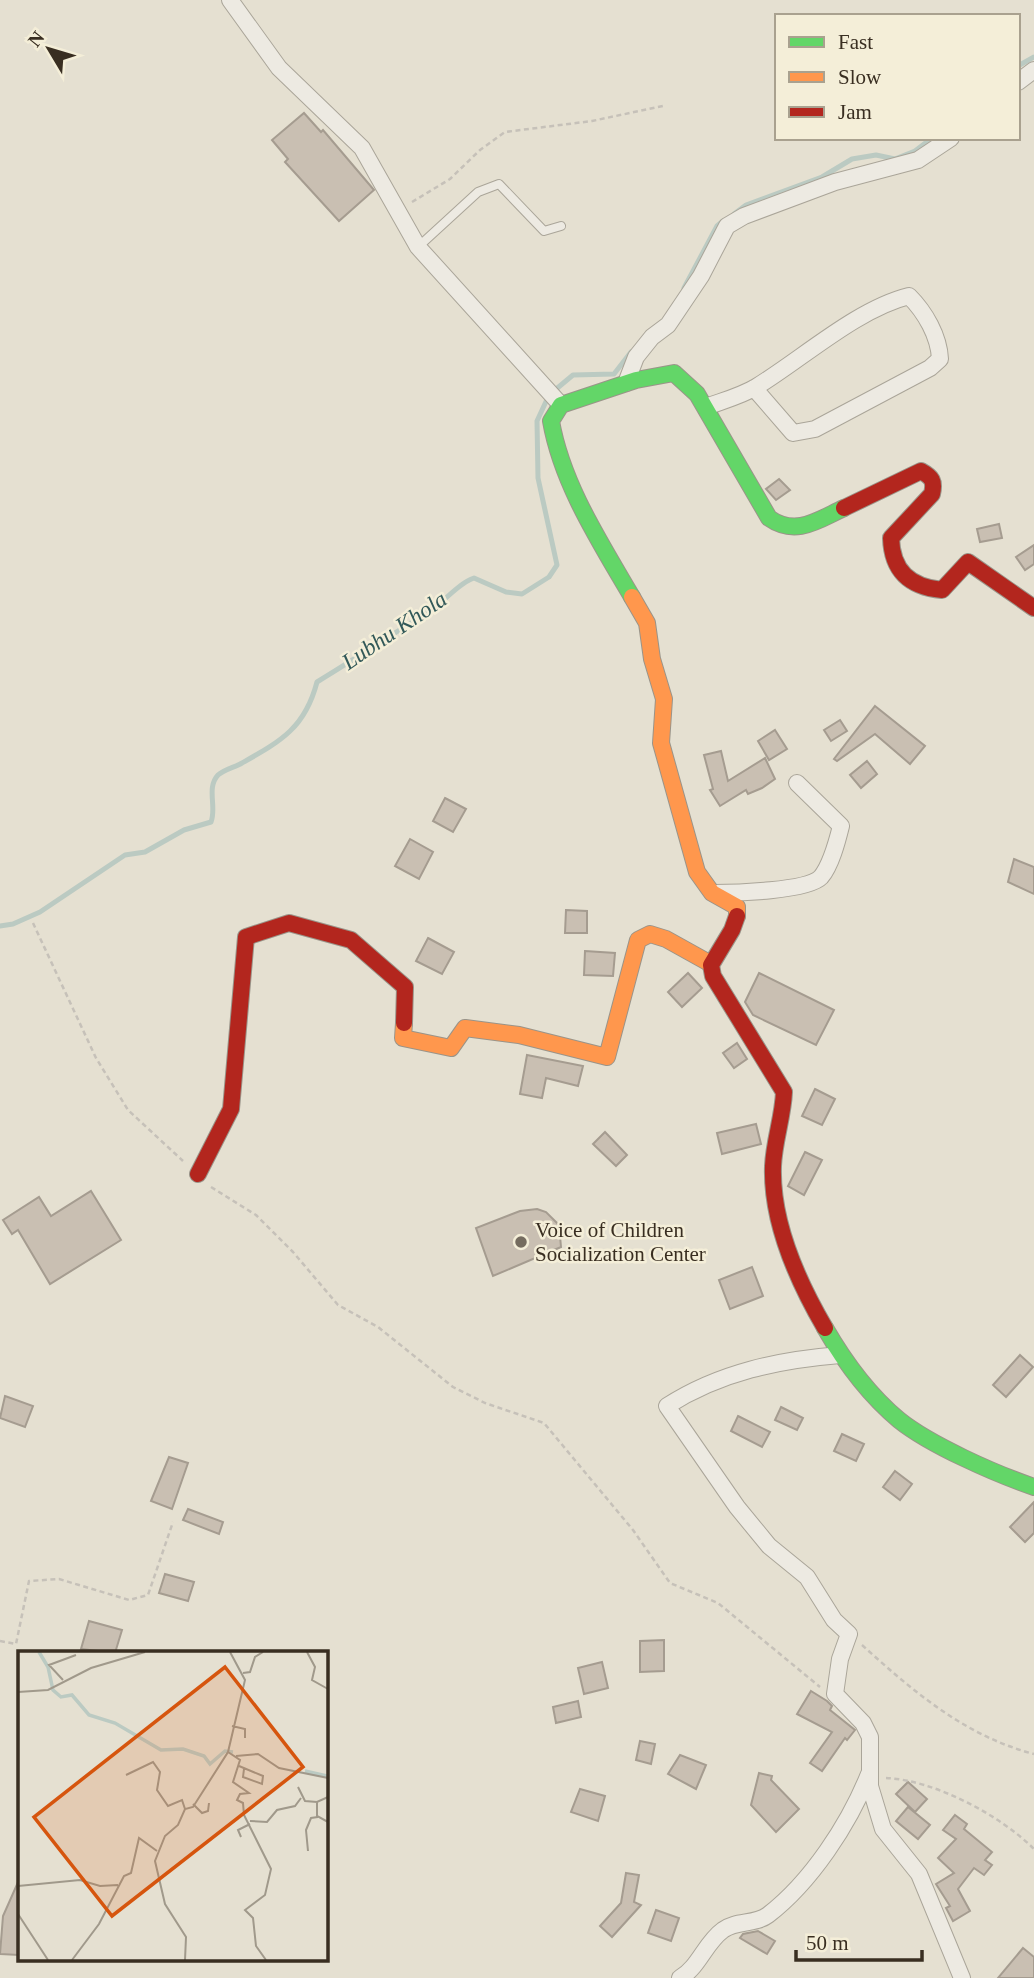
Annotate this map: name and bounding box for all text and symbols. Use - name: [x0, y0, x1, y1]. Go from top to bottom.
- north arrow: [14, 14, 84, 84]
- legend: [775, 14, 1020, 140]
- text: N: [23, 27, 49, 51]
- text: Fast: [838, 30, 873, 54]
- text: Slow: [838, 65, 882, 89]
- text: Jam: [838, 100, 872, 124]
- water label: Lubhu Khola: [336, 586, 451, 675]
- place label: Voice of Children Socialization Center: [535, 1218, 706, 1266]
- marker: Voice of Children Socialization Center: [513, 1234, 529, 1250]
- inset map: [18, 1651, 327, 1960]
- scale bar: [796, 1918, 922, 1962]
- text: 50 m: [806, 1931, 849, 1955]

